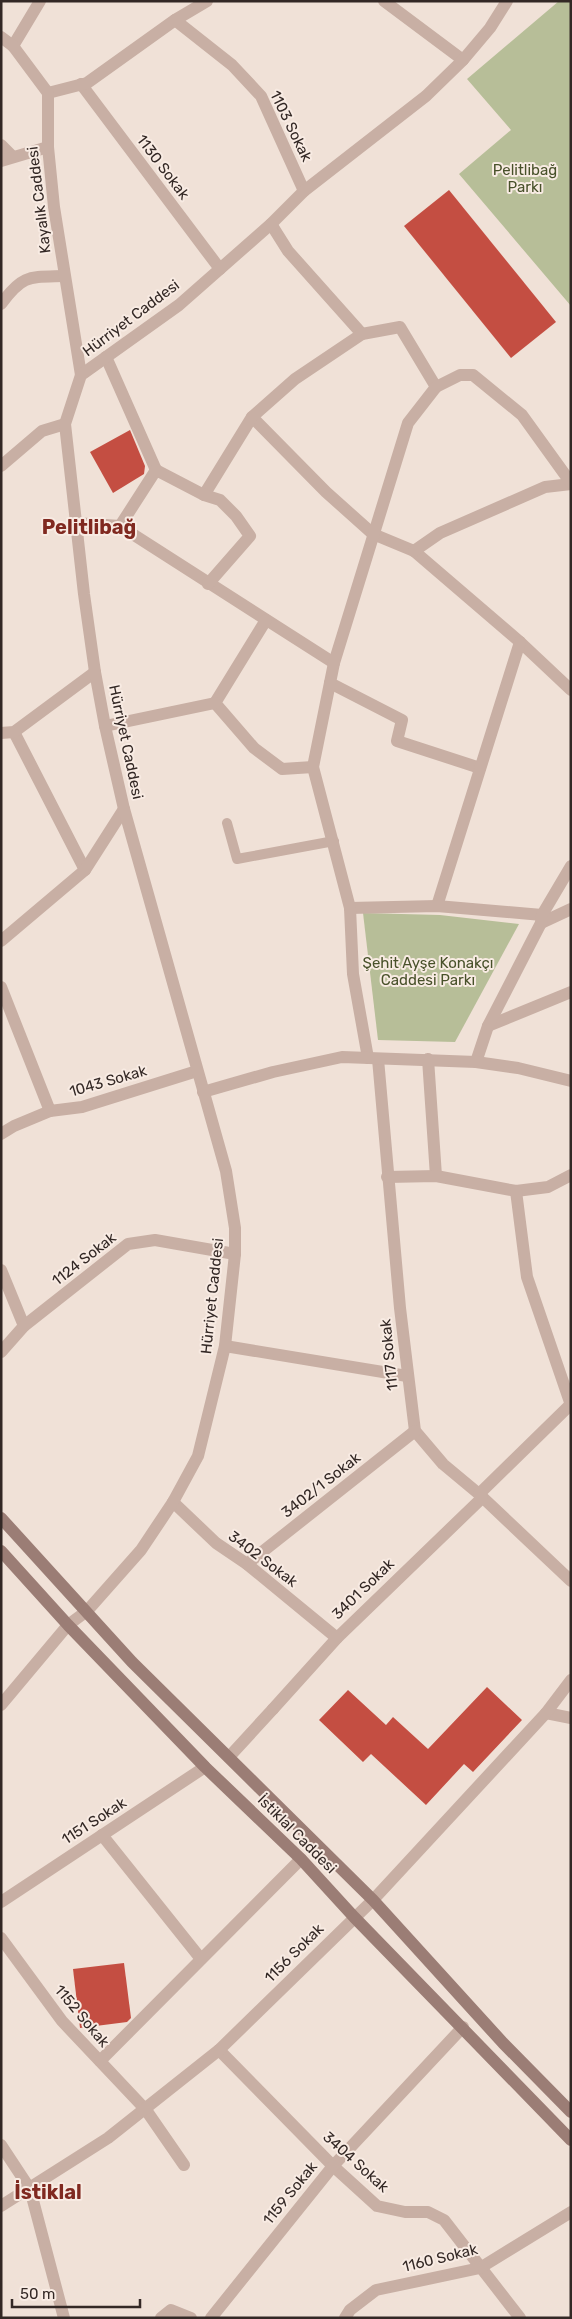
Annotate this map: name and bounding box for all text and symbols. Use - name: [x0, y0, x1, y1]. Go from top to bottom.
- street label: 1103 Sokak: [266, 88, 316, 165]
- street label: 1130 Sokak: [133, 131, 193, 203]
- street label: Kayalık Caddesi: [24, 145, 54, 255]
- park label: Pelitlibağ Parkı: [493, 161, 557, 196]
- street label: Hürriyet Caddesi: [79, 276, 183, 360]
- district label: Pelitlibağ: [42, 515, 136, 539]
- street label: Hürriyet Caddesi: [105, 683, 147, 801]
- park label: Şehit Ayşe Konakçı Caddesi Parkı: [363, 954, 493, 989]
- street label: 1043 Sokak: [67, 1061, 149, 1101]
- street label: 1124 Sokak: [48, 1228, 120, 1290]
- street label: Hürriyet Caddesi: [197, 1237, 227, 1355]
- street label: 1117 Sokak: [376, 1318, 402, 1392]
- street label: 3402/1 Sokak: [278, 1448, 364, 1521]
- street label: 3402 Sokak: [225, 1527, 301, 1591]
- street label: 3401 Sokak: [328, 1555, 398, 1623]
- street label: İstiklal Caddesi: [254, 1791, 340, 1877]
- street label: 1151 Sokak: [58, 1793, 130, 1848]
- street label: 1156 Sokak: [261, 1920, 327, 1986]
- street label: 1152 Sokak: [51, 1981, 113, 2051]
- street label: 3404 Sokak: [319, 2128, 393, 2196]
- street label: 1159 Sokak: [259, 2158, 321, 2228]
- district label: İstiklal: [14, 2180, 82, 2204]
- street label: 1160 Sokak: [401, 2240, 480, 2276]
- scale bar: [12, 2276, 140, 2308]
- text: 50 m: [20, 2285, 55, 2303]

